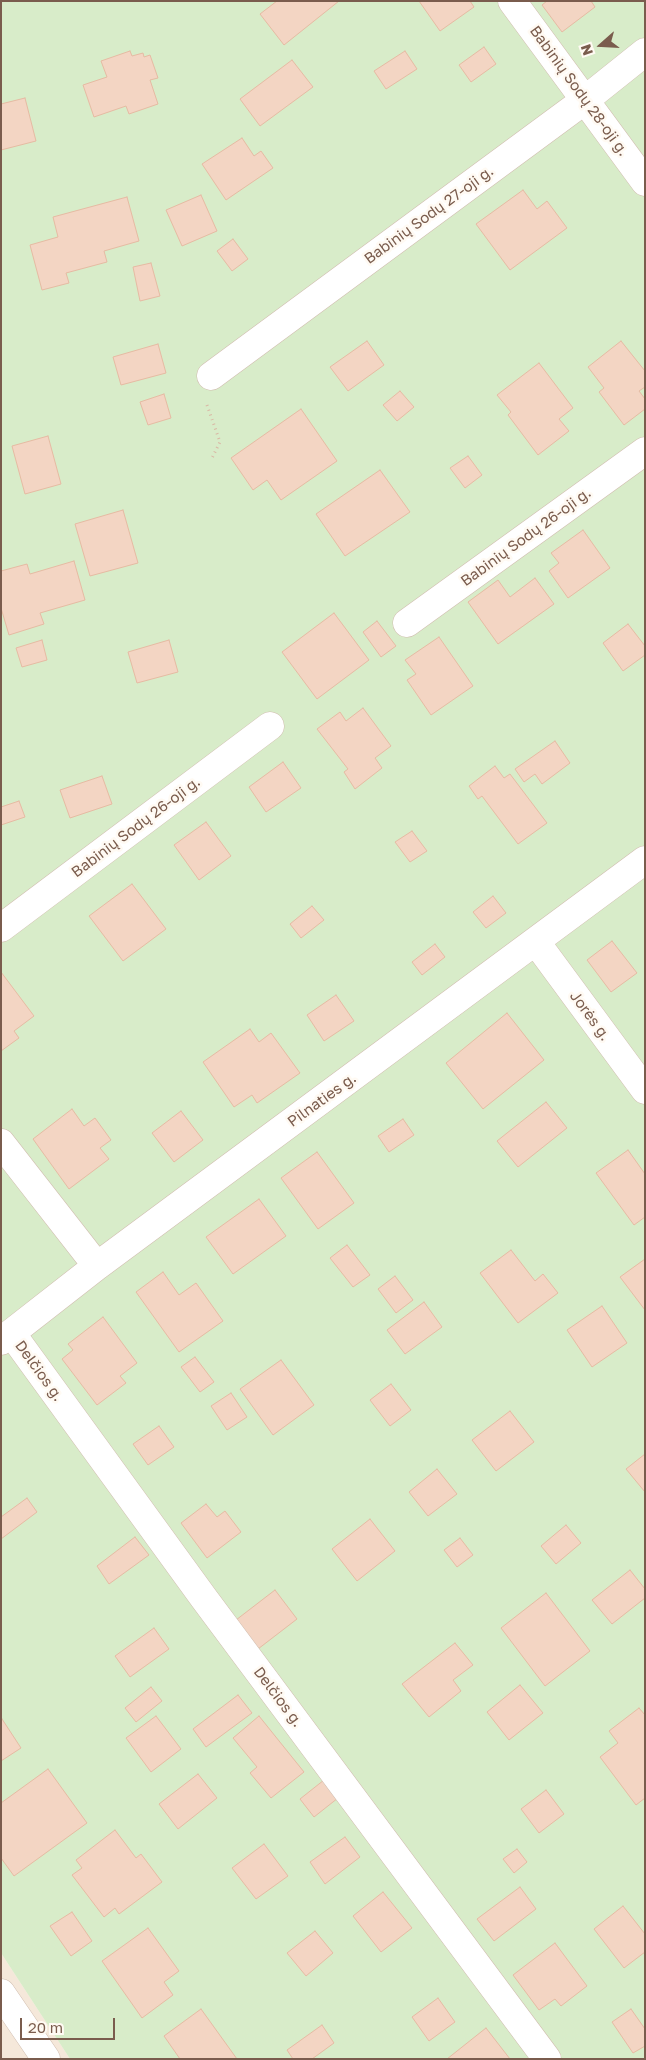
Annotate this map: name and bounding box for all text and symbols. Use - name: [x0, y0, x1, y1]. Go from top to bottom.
- north arrow: [576, 20, 626, 70]
- street label: Babinių Sodų 28-oji g.: [526, 22, 632, 160]
- text: N: [577, 42, 596, 58]
- street label: Babinių Sodų 27-oji g.: [361, 162, 497, 268]
- street label: Babinių Sodų 26-oji g.: [457, 484, 595, 590]
- street label: Babinių Sodų 26-oji g.: [68, 773, 204, 881]
- street label: Jorės g.: [566, 988, 614, 1044]
- street label: Pilnaties g.: [284, 1069, 360, 1131]
- street label: Delčios g.: [11, 1337, 67, 1405]
- street label: Delčios g.: [250, 1663, 306, 1731]
- scale bar: [22, 2008, 118, 2040]
- text: 20 m: [28, 2018, 63, 2036]

